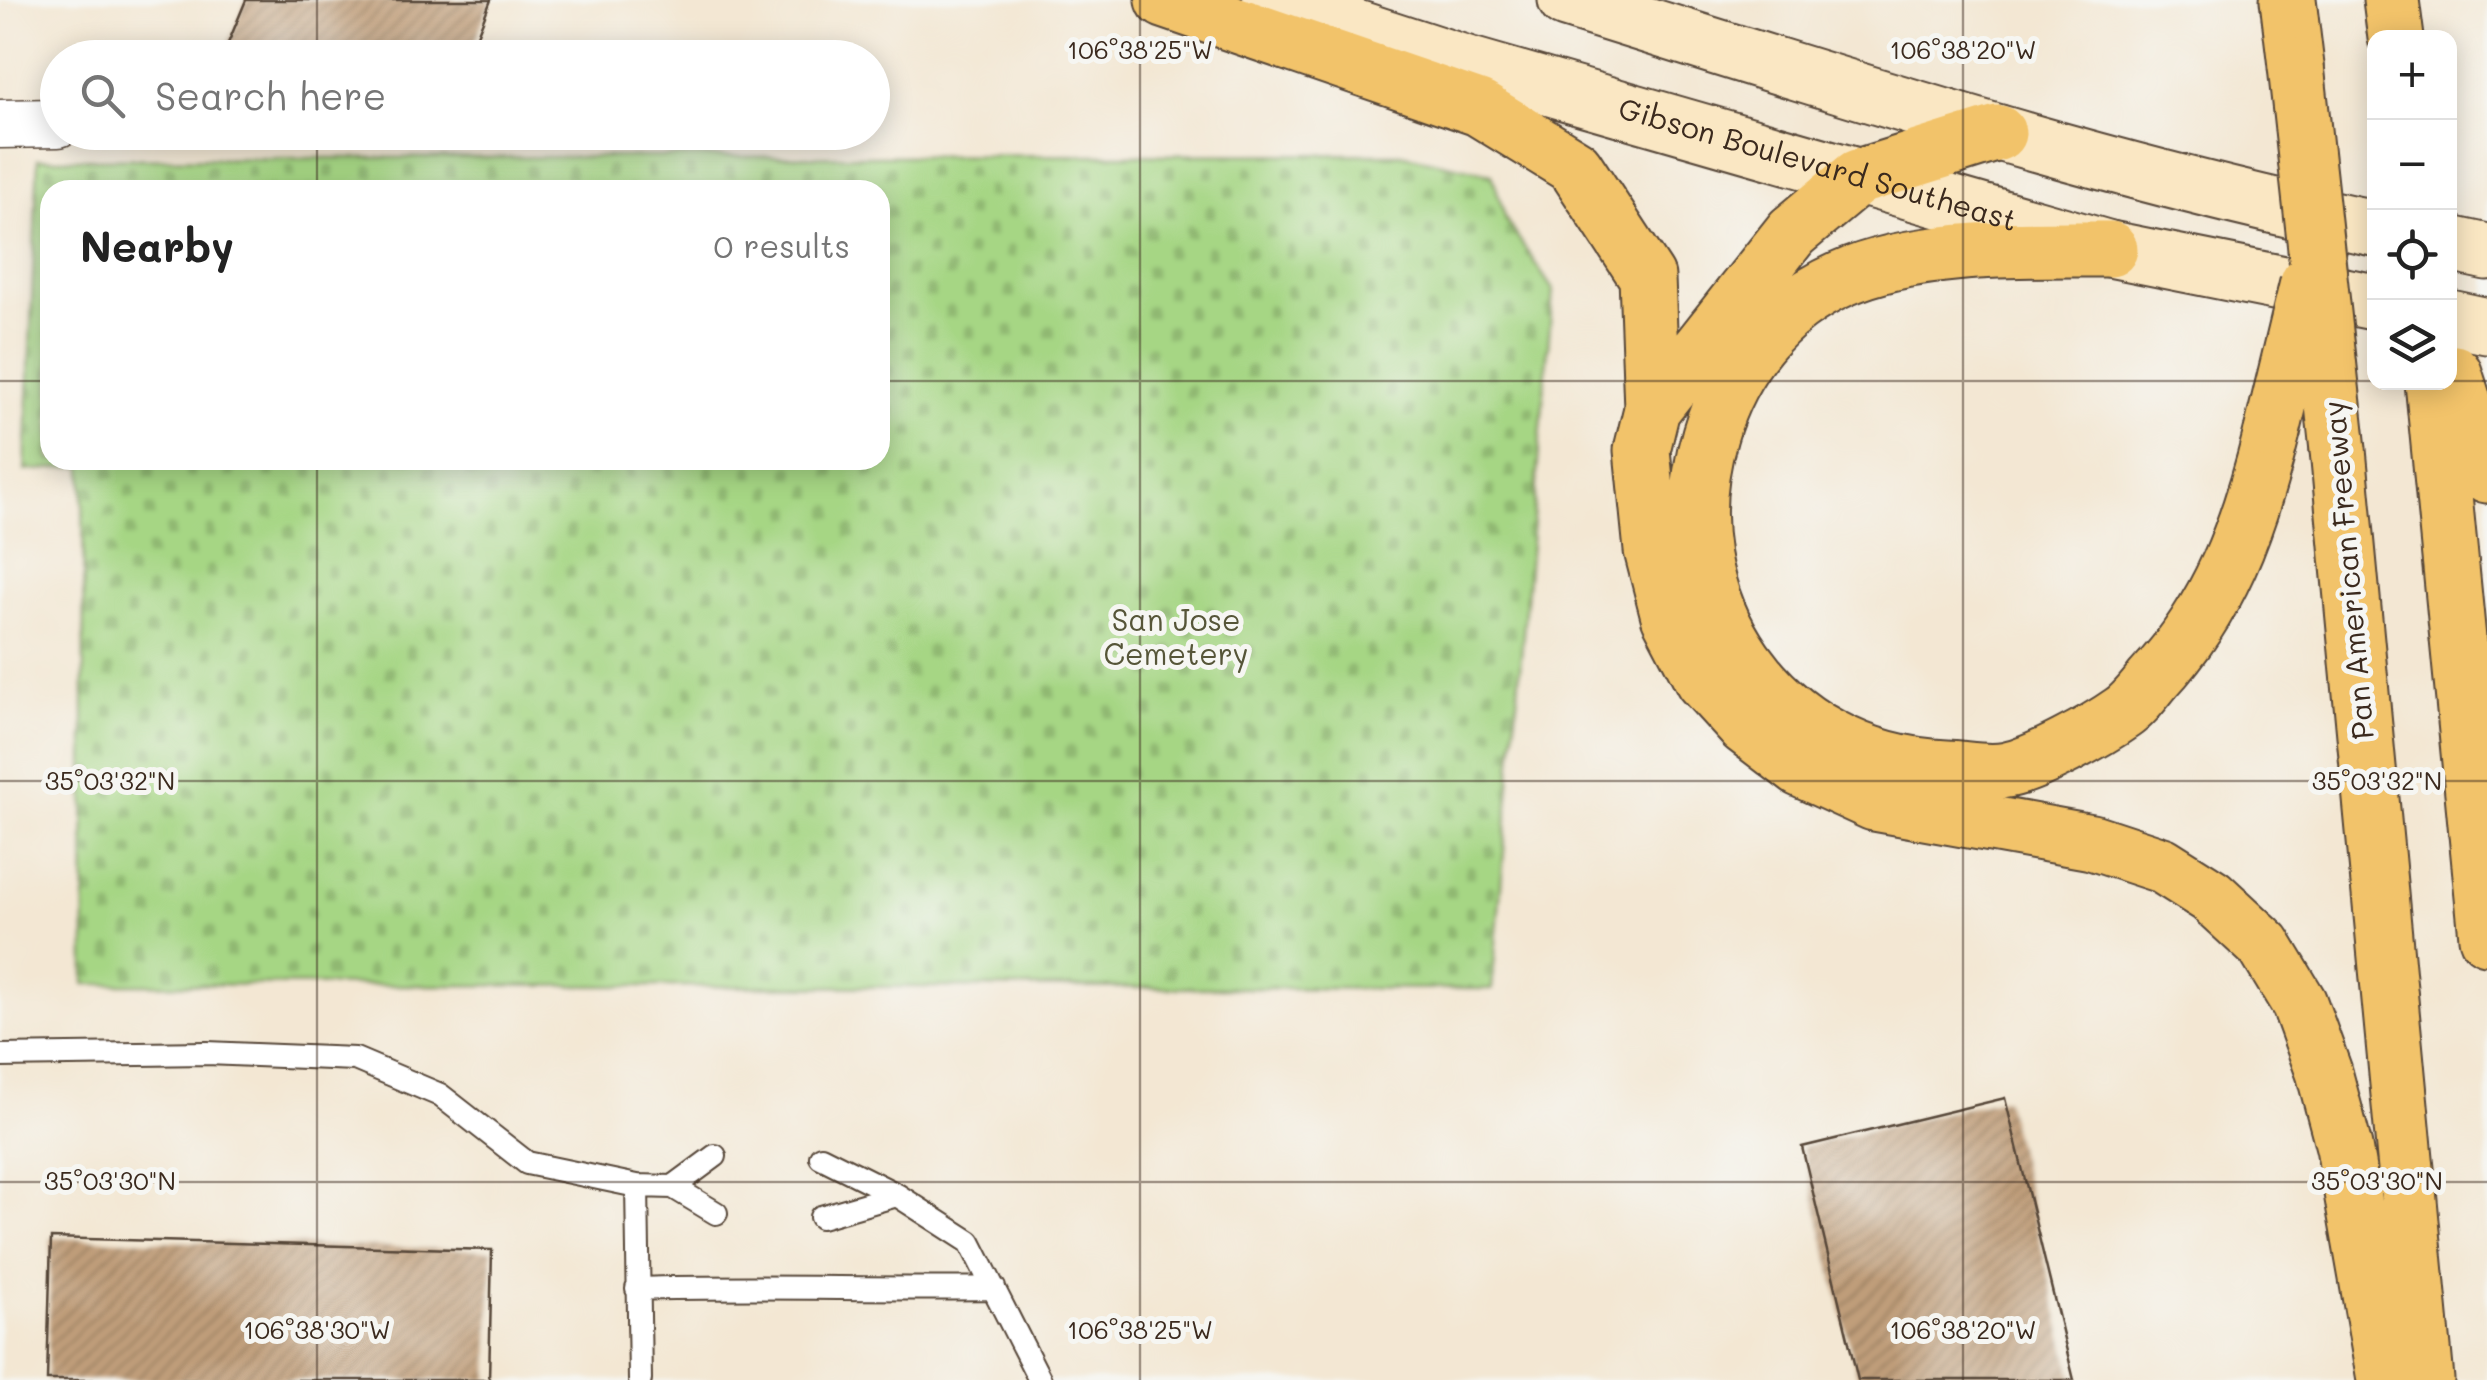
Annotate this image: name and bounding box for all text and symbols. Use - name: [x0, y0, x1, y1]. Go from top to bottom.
- map controls: [2367, 30, 2457, 390]
- button: +: [2367, 30, 2457, 120]
- text: 106°38'25"W: [1067, 33, 1213, 65]
- text: 106°38'20"W: [1890, 33, 2036, 65]
- search box: [40, 40, 890, 150]
- icon: search: [75, 68, 130, 123]
- text: Search here: [155, 70, 386, 120]
- street label: Gibson Boulevard Southeast: [1614, 87, 2022, 239]
- button: −: [2367, 120, 2457, 210]
- button: locate: [2367, 210, 2457, 300]
- text: Nearby: [80, 218, 234, 273]
- text: 0 results: [713, 224, 850, 266]
- button: layers: [2367, 300, 2457, 390]
- street label: Pan American Freeway: [2312, 399, 2382, 741]
- park label: San Jose Cemetery: [1104, 599, 1248, 673]
- text: 35°03'32"N: [45, 764, 175, 796]
- text: 35°03'32"N: [2312, 764, 2442, 796]
- text: 35°03'30"N: [44, 1164, 176, 1196]
- text: 35°03'30"N: [2311, 1164, 2443, 1196]
- text: 106°38'30"W: [243, 1313, 391, 1345]
- text: 106°38'25"W: [1067, 1313, 1213, 1345]
- text: 106°38'20"W: [1890, 1313, 2036, 1345]

